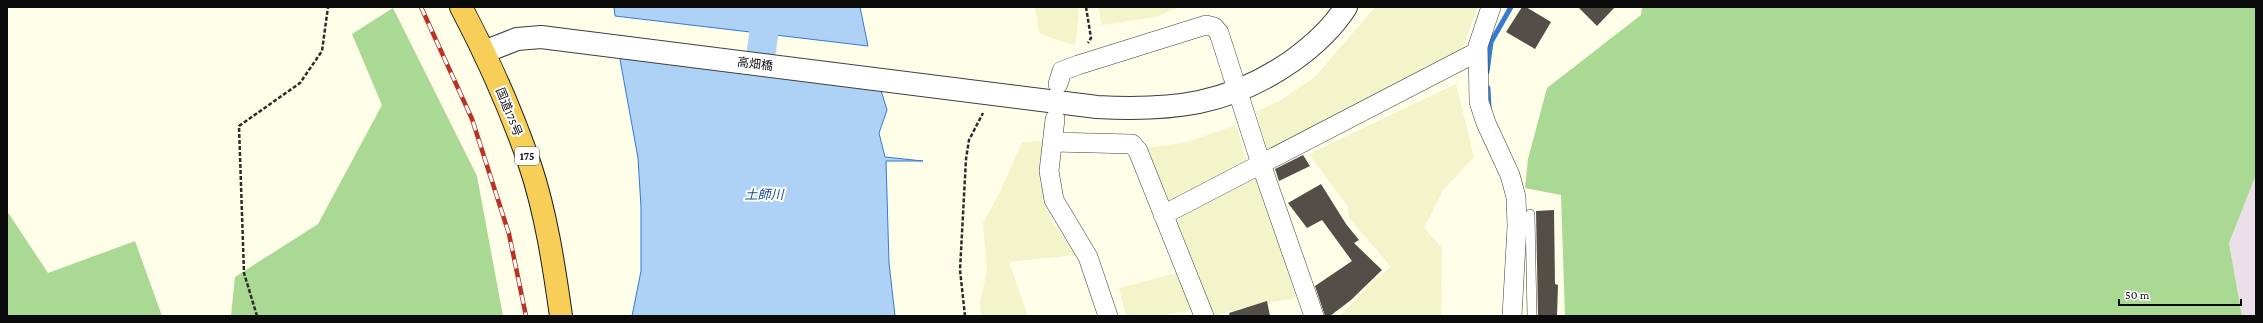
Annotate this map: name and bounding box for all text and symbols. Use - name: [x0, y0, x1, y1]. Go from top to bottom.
- street label: 高畑橋: [736, 55, 774, 73]
- street label: 国道175号: [493, 86, 525, 138]
- road number: 175: [515, 147, 539, 165]
- water label: 土師川: [744, 187, 785, 202]
- scale bar: [2119, 281, 2241, 307]
- text: 50 m: [2125, 288, 2150, 302]

